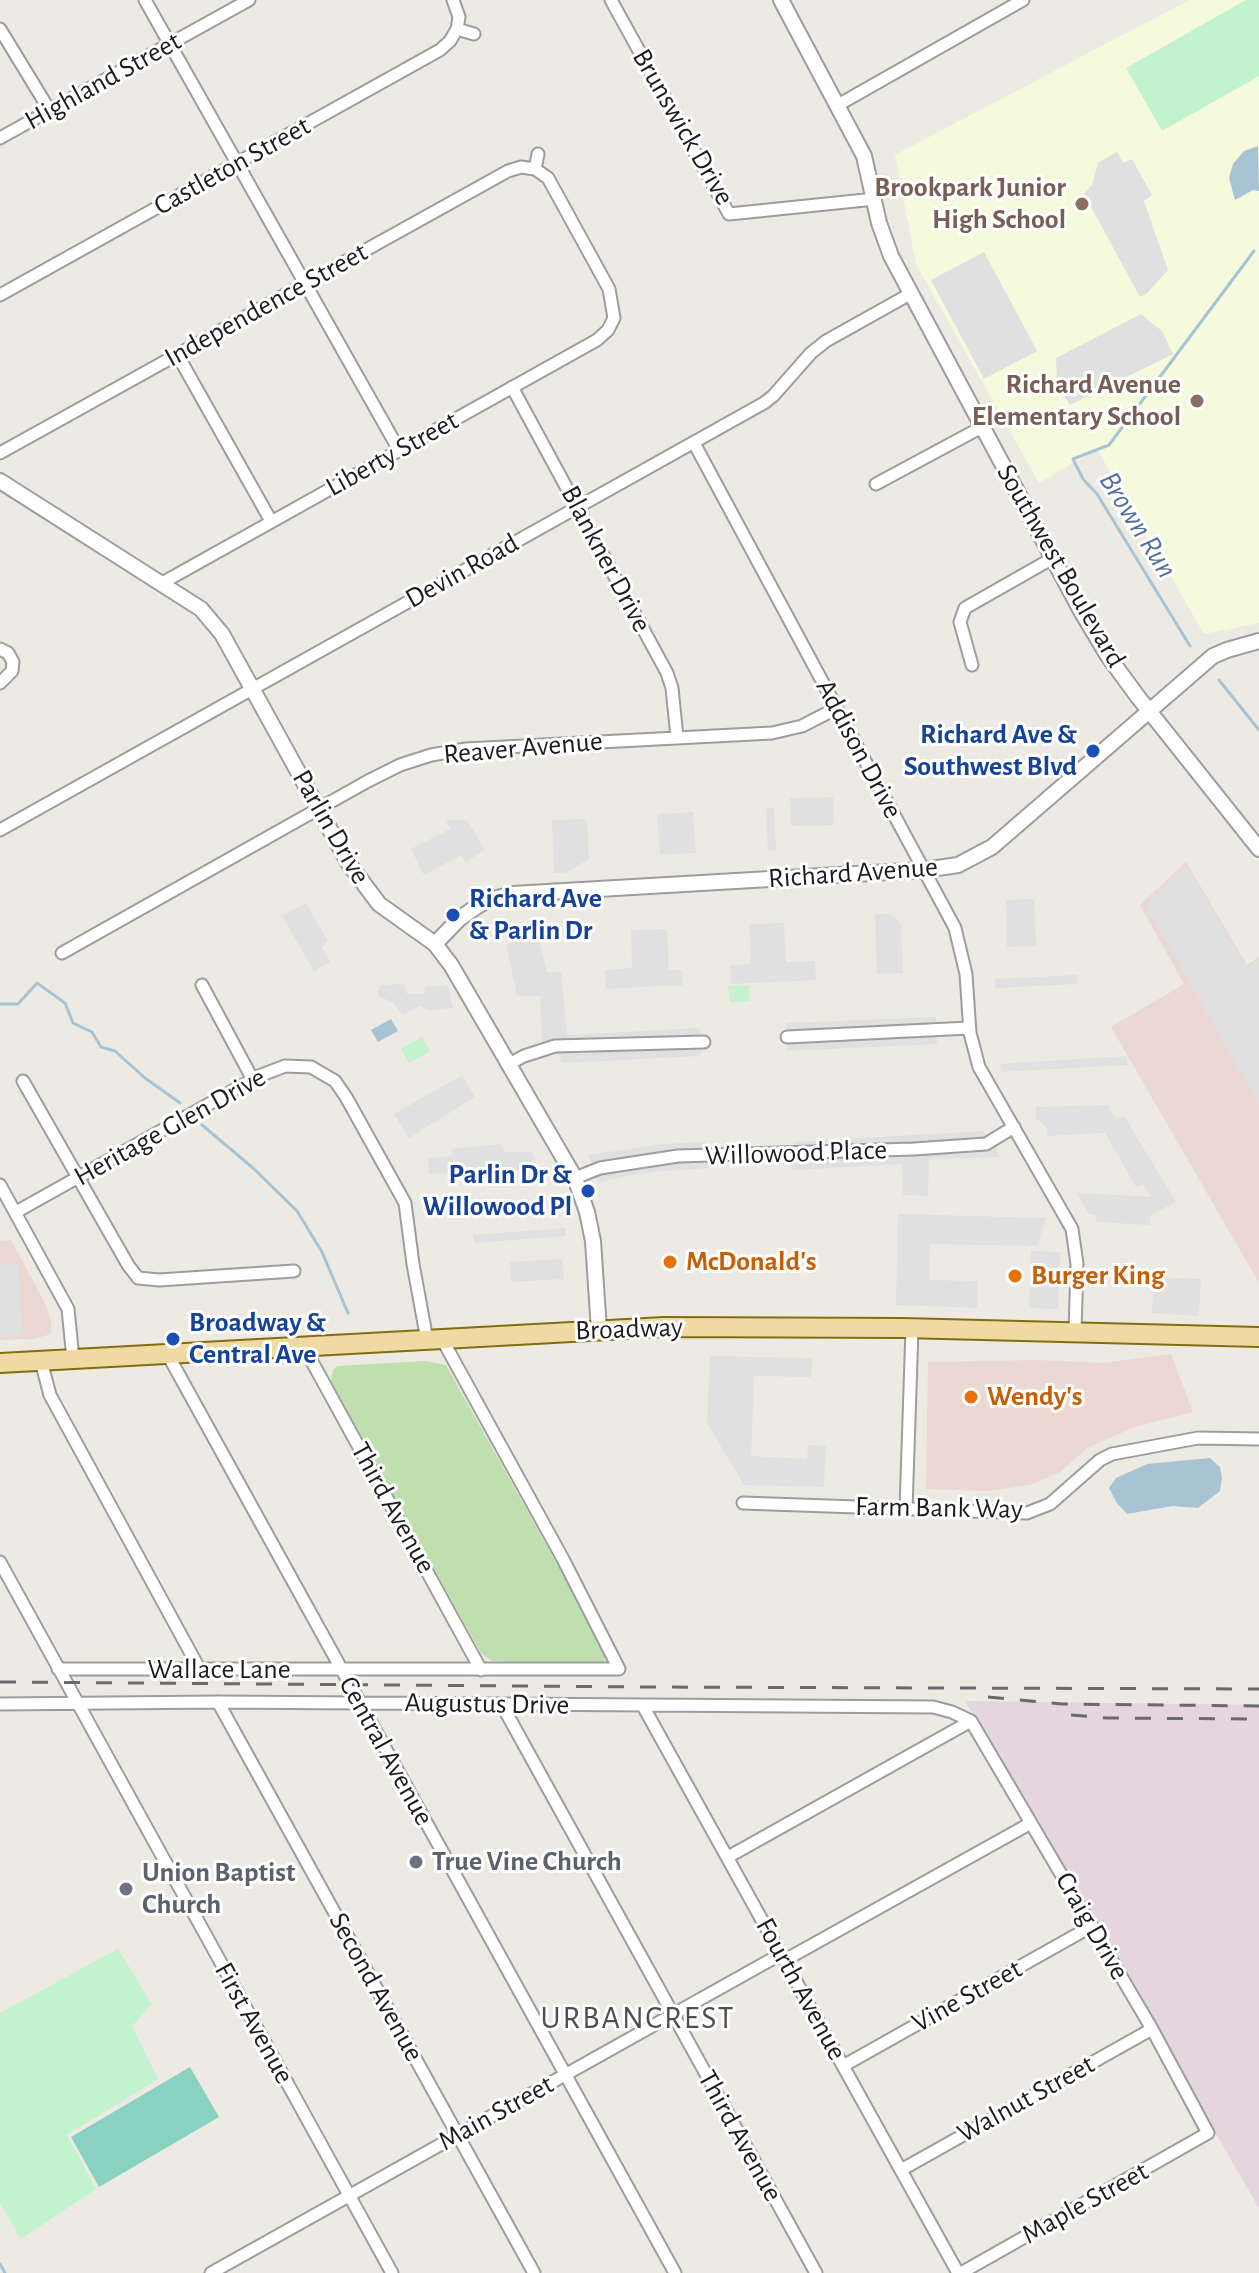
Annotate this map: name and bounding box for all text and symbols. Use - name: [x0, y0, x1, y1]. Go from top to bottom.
- street label: Highland Street: [19, 24, 187, 138]
- street label: Brunswick Drive: [625, 43, 741, 211]
- street label: Castleton Street: [148, 109, 316, 223]
- place label: Brookpark Junior High School: [874, 171, 1066, 237]
- marker: Brookpark Junior High School: [1073, 195, 1091, 213]
- street label: Independence Street: [159, 235, 373, 375]
- place label: Richard Avenue Elementary School: [972, 368, 1181, 434]
- marker: Richard Avenue Elementary School: [1188, 392, 1206, 410]
- street label: Liberty Street: [320, 404, 464, 504]
- street label: Southwest Boulevard: [989, 458, 1133, 674]
- water label: Brown Run: [1091, 465, 1185, 585]
- street label: Blankner Drive: [553, 480, 659, 638]
- street label: Devin Road: [399, 526, 525, 616]
- street label: Addison Drive: [808, 674, 910, 824]
- place label: Richard Ave & Southwest Blvd: [904, 718, 1077, 784]
- street label: Reaver Avenue: [442, 724, 604, 772]
- marker: Richard Ave & Southwest Blvd: [1084, 742, 1102, 760]
- street label: Parlin Drive: [285, 764, 377, 890]
- street label: Richard Avenue: [767, 850, 939, 896]
- place label: Richard Ave & Parlin Dr: [469, 882, 602, 948]
- marker: Richard Ave & Parlin Dr: [444, 906, 462, 924]
- street label: Heritage Glen Drive: [68, 1060, 272, 1194]
- street label: Willowood Place: [704, 1133, 888, 1173]
- place label: Parlin Dr & Willowood Pl: [423, 1158, 572, 1224]
- marker: Parlin Dr & Willowood Pl: [579, 1182, 597, 1200]
- place label: McDonald's: [686, 1245, 816, 1279]
- marker: McDonald's: [661, 1253, 679, 1271]
- place label: Burger King: [1031, 1259, 1165, 1293]
- marker: Burger King: [1006, 1267, 1024, 1285]
- place label: Broadway & Central Ave: [189, 1306, 326, 1372]
- street label: Broadway: [575, 1310, 683, 1348]
- marker: Broadway & Central Ave: [164, 1330, 182, 1348]
- place label: Wendy's: [987, 1380, 1083, 1414]
- marker: Wendy's: [962, 1388, 980, 1406]
- street label: Third Avenue: [343, 1437, 443, 1579]
- street label: Farm Bank Way: [855, 1490, 1023, 1526]
- street label: Wallace Lane: [147, 1653, 291, 1687]
- street label: Central Avenue: [331, 1671, 441, 1831]
- street label: Augustus Drive: [404, 1686, 570, 1722]
- place label: True Vine Church: [432, 1845, 622, 1879]
- marker: True Vine Church: [407, 1853, 425, 1871]
- place label: Union Baptist Church: [142, 1856, 295, 1922]
- street label: Craig Drive: [1048, 1866, 1136, 1986]
- marker: Union Baptist Church: [117, 1880, 135, 1898]
- street label: Second Avenue: [321, 1907, 431, 2067]
- street label: Fourth Avenue: [748, 1912, 854, 2066]
- street label: Vine Street: [906, 1952, 1028, 2040]
- street label: First Avenue: [207, 1956, 301, 2090]
- district label: URBANCREST: [541, 1999, 735, 2037]
- street label: Walnut Street: [952, 2048, 1100, 2150]
- street label: Third Avenue: [690, 2065, 790, 2207]
- street label: Main Street: [433, 2068, 559, 2158]
- street label: Maple Street: [1016, 2155, 1154, 2251]

